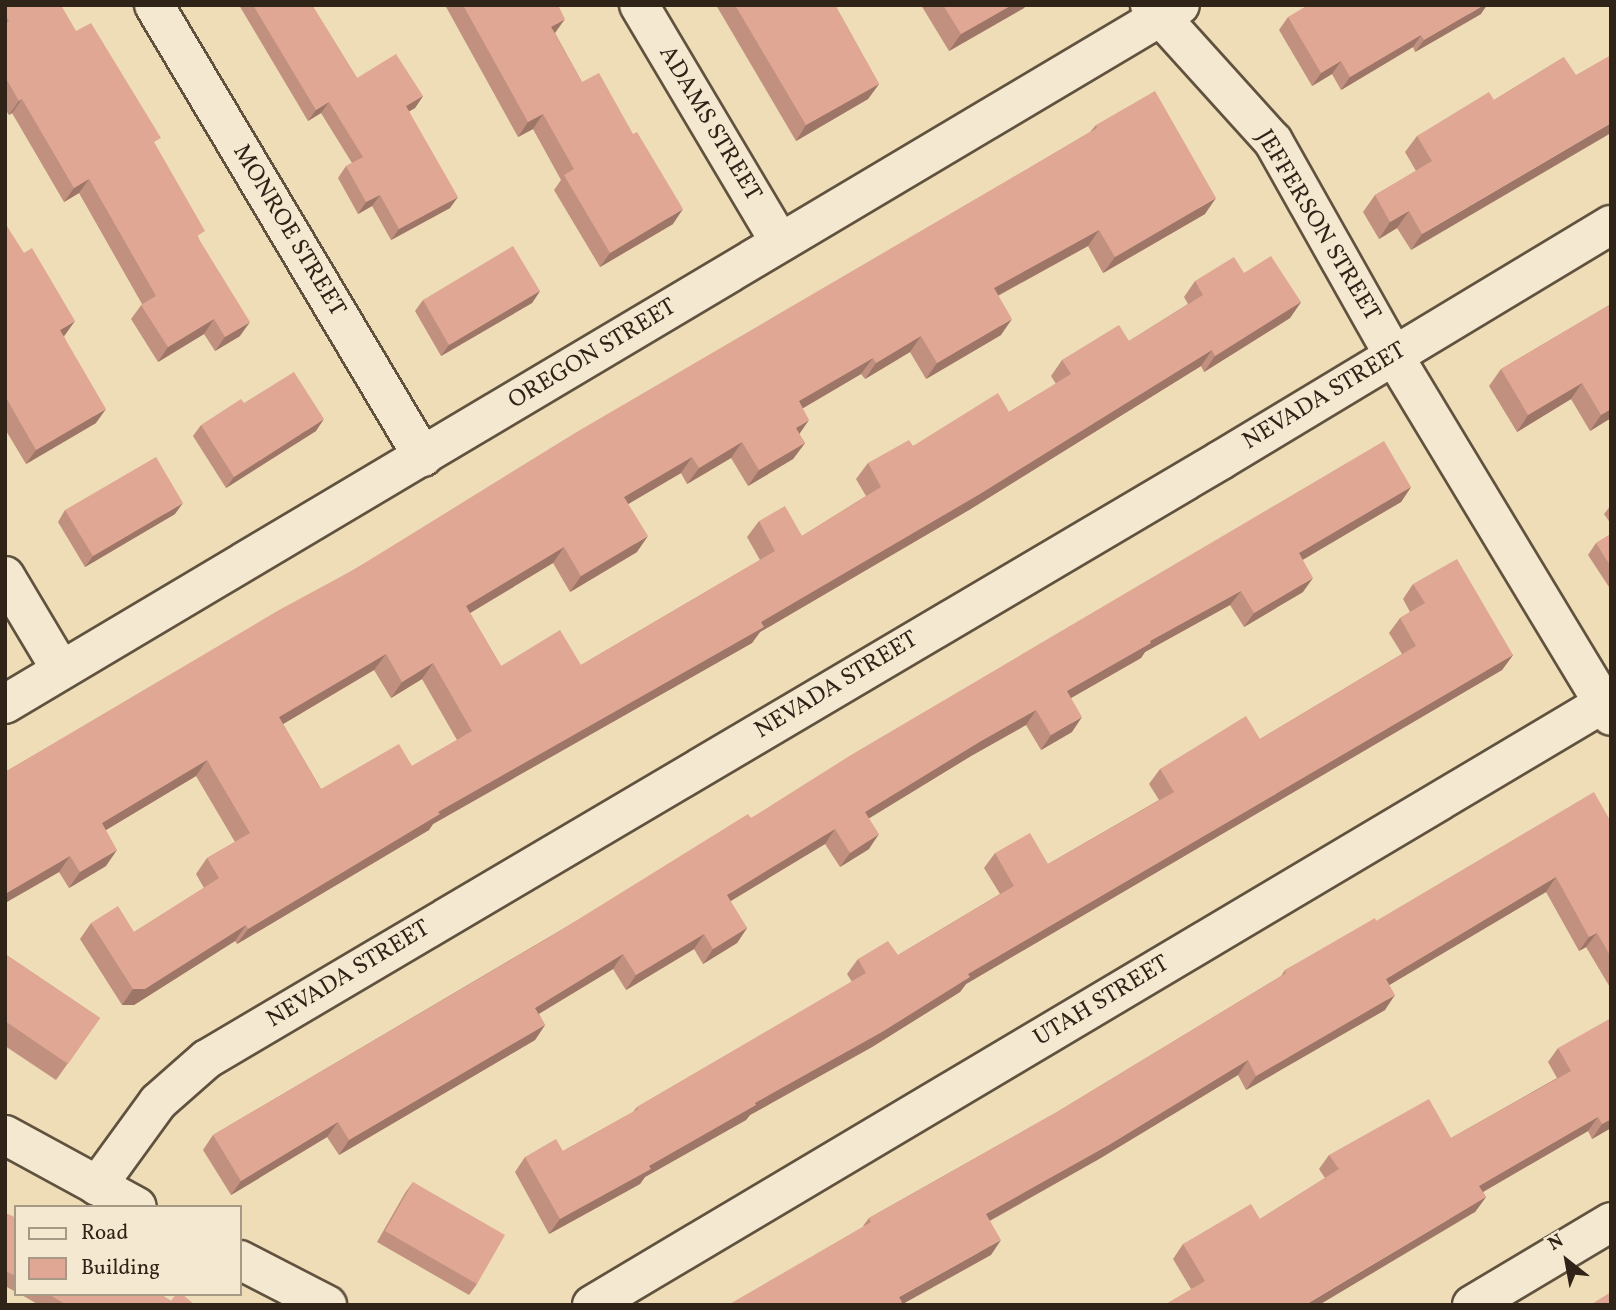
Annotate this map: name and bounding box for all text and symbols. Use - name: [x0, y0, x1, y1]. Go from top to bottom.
- street label: ADAMS STREET: [651, 41, 767, 207]
- street label: JEFFERSON STREET: [1249, 125, 1385, 327]
- street label: MONROE STREET: [225, 140, 351, 322]
- street label: OREGON STREET: [504, 294, 682, 416]
- street label: NEVADA STREET: [1238, 337, 1412, 457]
- street label: NEVADA STREET: [750, 626, 924, 746]
- street label: NEVADA STREET: [262, 915, 436, 1035]
- street label: UTAH STREET: [1029, 950, 1175, 1054]
- legend: [14, 1205, 242, 1296]
- text: Road: [81, 1219, 128, 1248]
- north arrow: [1532, 1226, 1602, 1296]
- text: N: [1544, 1228, 1569, 1258]
- text: Building: [81, 1254, 160, 1283]

